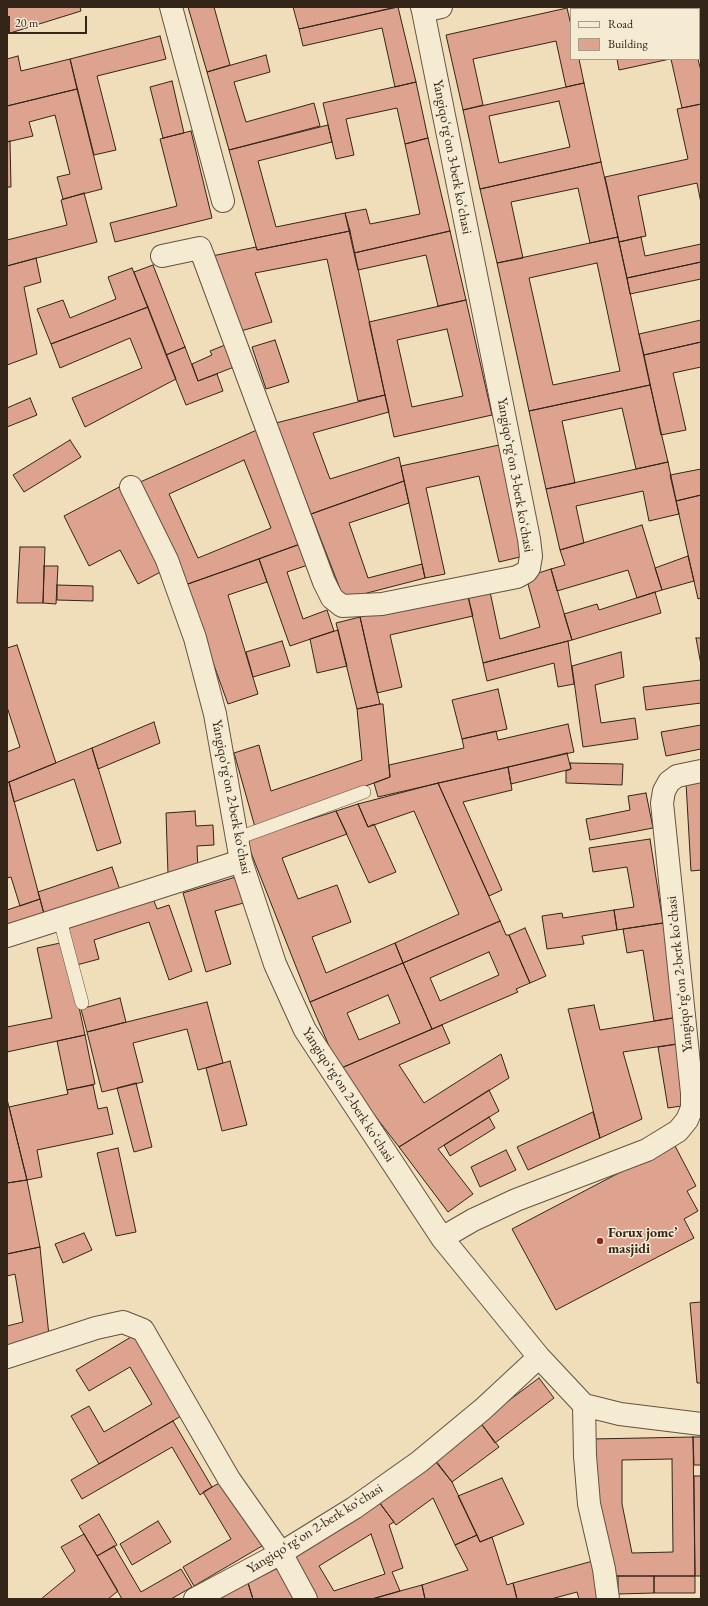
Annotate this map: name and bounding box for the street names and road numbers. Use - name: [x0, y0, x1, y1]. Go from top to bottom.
- street label: Yangiqoʻrgʻon 3-berk koʻchasi: [429, 78, 475, 236]
- street label: Yangiqoʻrgʻon 3-berk koʻchasi: [493, 396, 537, 554]
- street label: Yangiqoʻrgʻon 2-berk koʻchasi: [208, 718, 254, 876]
- street label: Yangiqoʻrgʻon 2-berk koʻchasi: [663, 895, 697, 1053]
- street label: Yangiqoʻrgʻon 2-berk koʻchasi: [298, 1025, 398, 1165]
- street label: Yangiqoʻrgʻon 2-berk koʻchasi: [244, 1480, 386, 1578]

